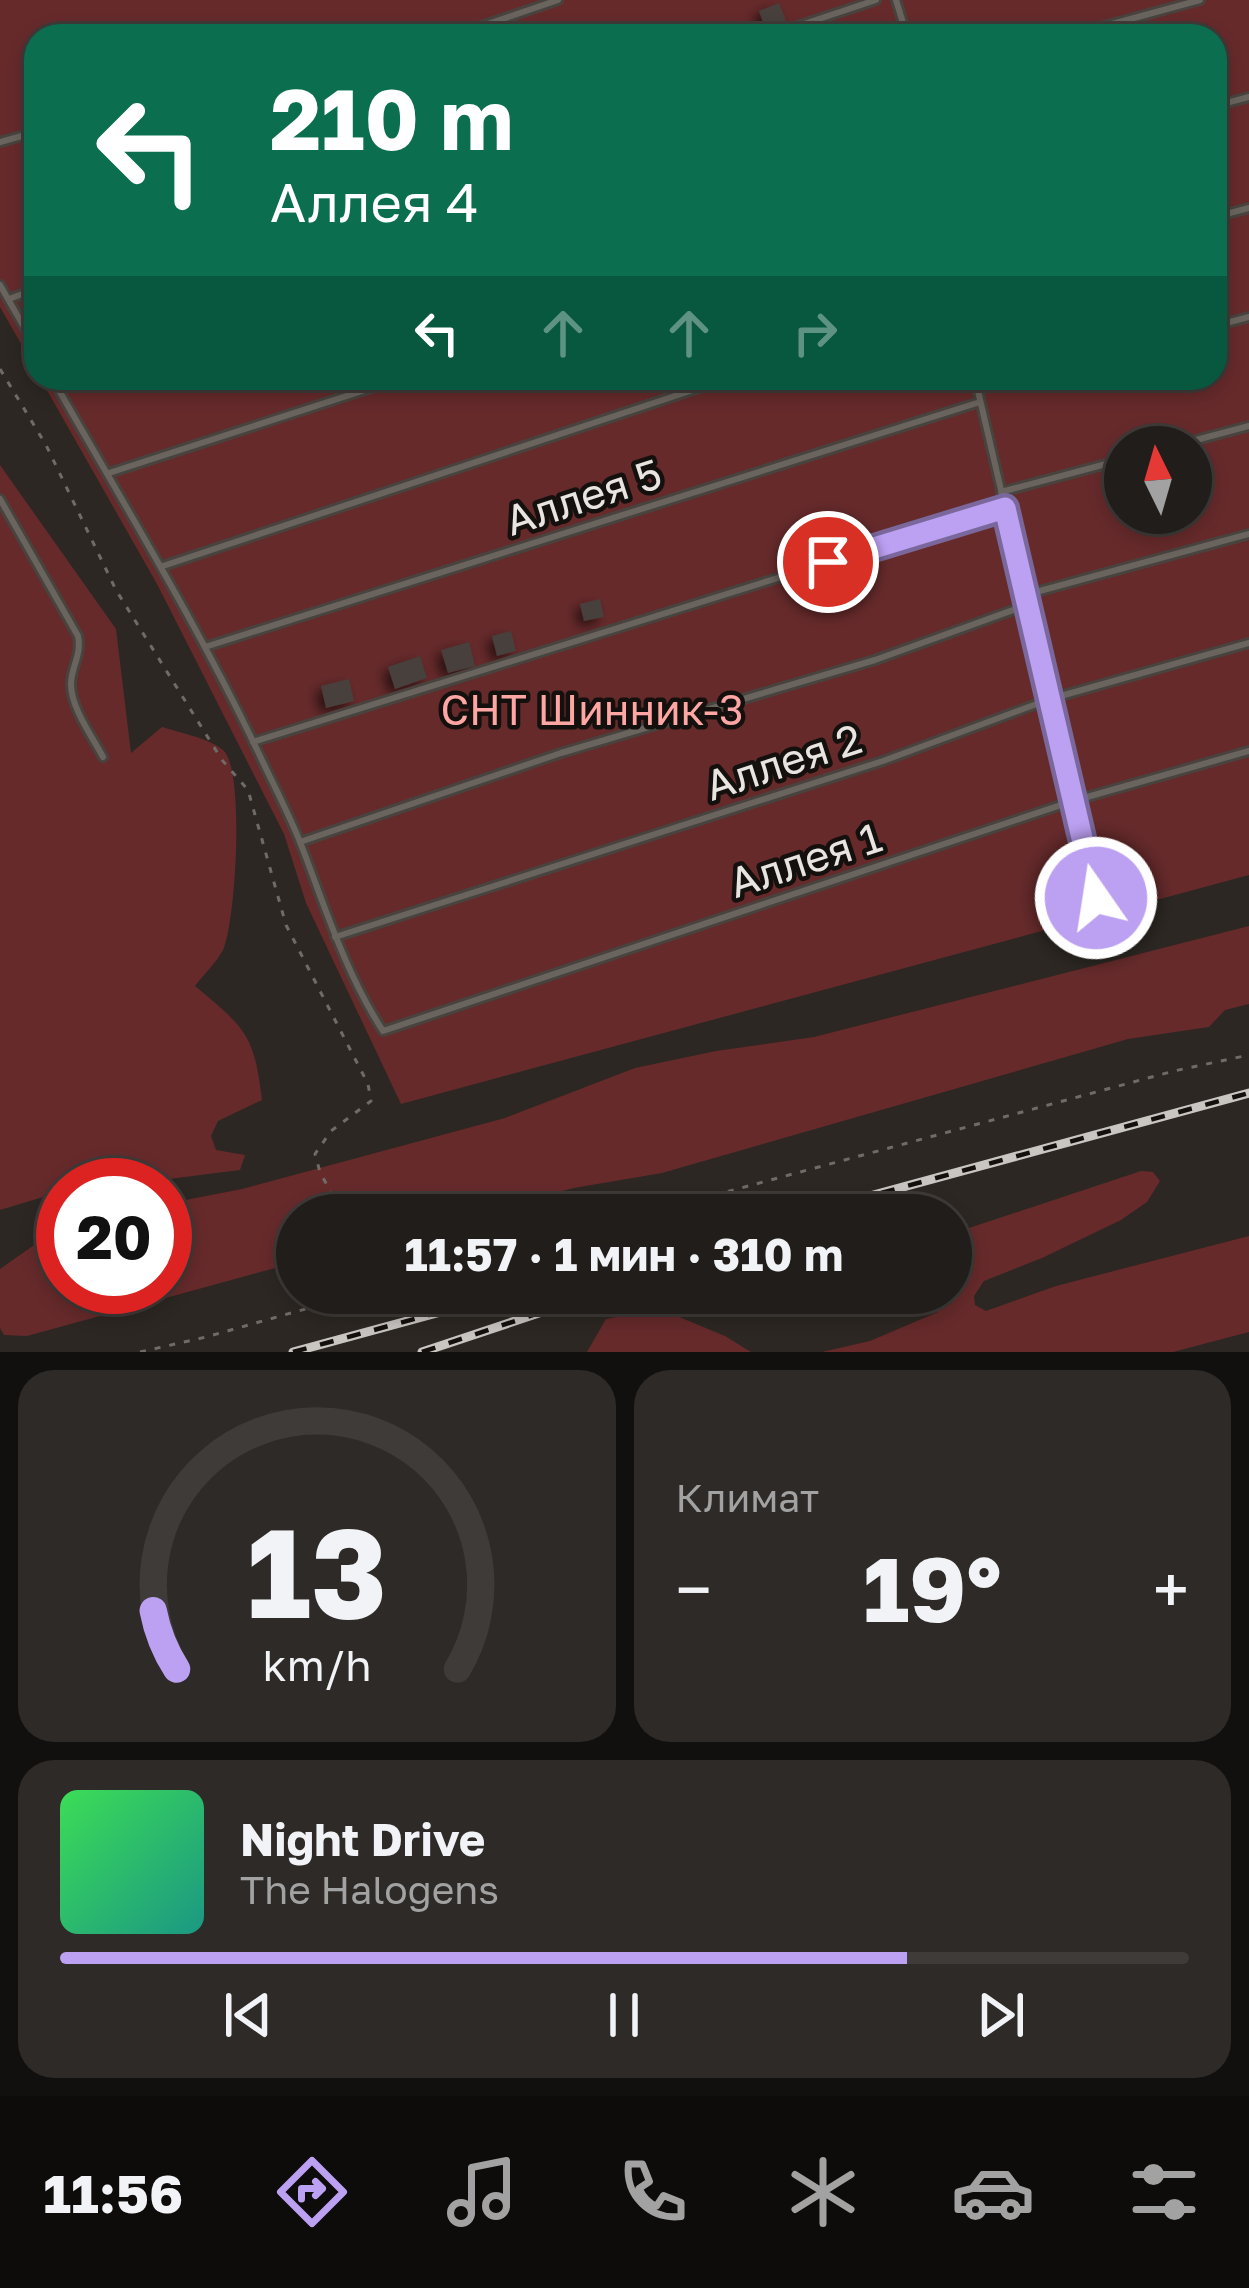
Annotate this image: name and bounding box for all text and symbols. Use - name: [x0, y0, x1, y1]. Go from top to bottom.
- text: 210 m: [270, 68, 514, 168]
- icon: left: [72, 72, 228, 228]
- text: Аллея 4: [270, 169, 479, 234]
- icon: left: [404, 300, 470, 366]
- icon: ahead: [530, 300, 596, 366]
- icon: ahead: [656, 300, 722, 366]
- icon: right: [782, 300, 848, 366]
- north arrow: [1104, 426, 1212, 534]
- map controls: [1104, 426, 1212, 534]
- street label: Аллея 5: [499, 447, 667, 545]
- pin: [777, 511, 879, 613]
- icon: arrive: [795, 529, 861, 595]
- park label: СНТ Шинник-3: [440, 684, 744, 734]
- street label: Аллея 2: [699, 712, 867, 810]
- street label: Аллея 1: [722, 811, 888, 907]
- position arrow: [1033, 835, 1159, 961]
- speed limit sign: 20: [36, 1158, 192, 1314]
- text: 11:57 · 1 мин · 310 m: [405, 1227, 843, 1281]
- text: Климат: [676, 1474, 819, 1521]
- text: 13: [247, 1496, 387, 1645]
- text: 19°: [863, 1534, 1002, 1642]
- text: −: [676, 1549, 712, 1629]
- text: +: [1153, 1549, 1189, 1629]
- text: km/h: [262, 1639, 371, 1690]
- text: Night Drive: [240, 1812, 485, 1866]
- text: The Halogens: [240, 1866, 499, 1913]
- icon: previous: [215, 1982, 281, 2048]
- icon: pause: [591, 1982, 657, 2048]
- icon: next: [968, 1982, 1034, 2048]
- icon: directions: [270, 2150, 354, 2234]
- icon: music: [440, 2150, 524, 2234]
- icon: phone: [611, 2150, 695, 2234]
- icon: climate: [781, 2150, 865, 2234]
- icon: car: [951, 2150, 1035, 2234]
- icon: filters: [1122, 2150, 1206, 2234]
- text: 11:56: [43, 2160, 183, 2225]

